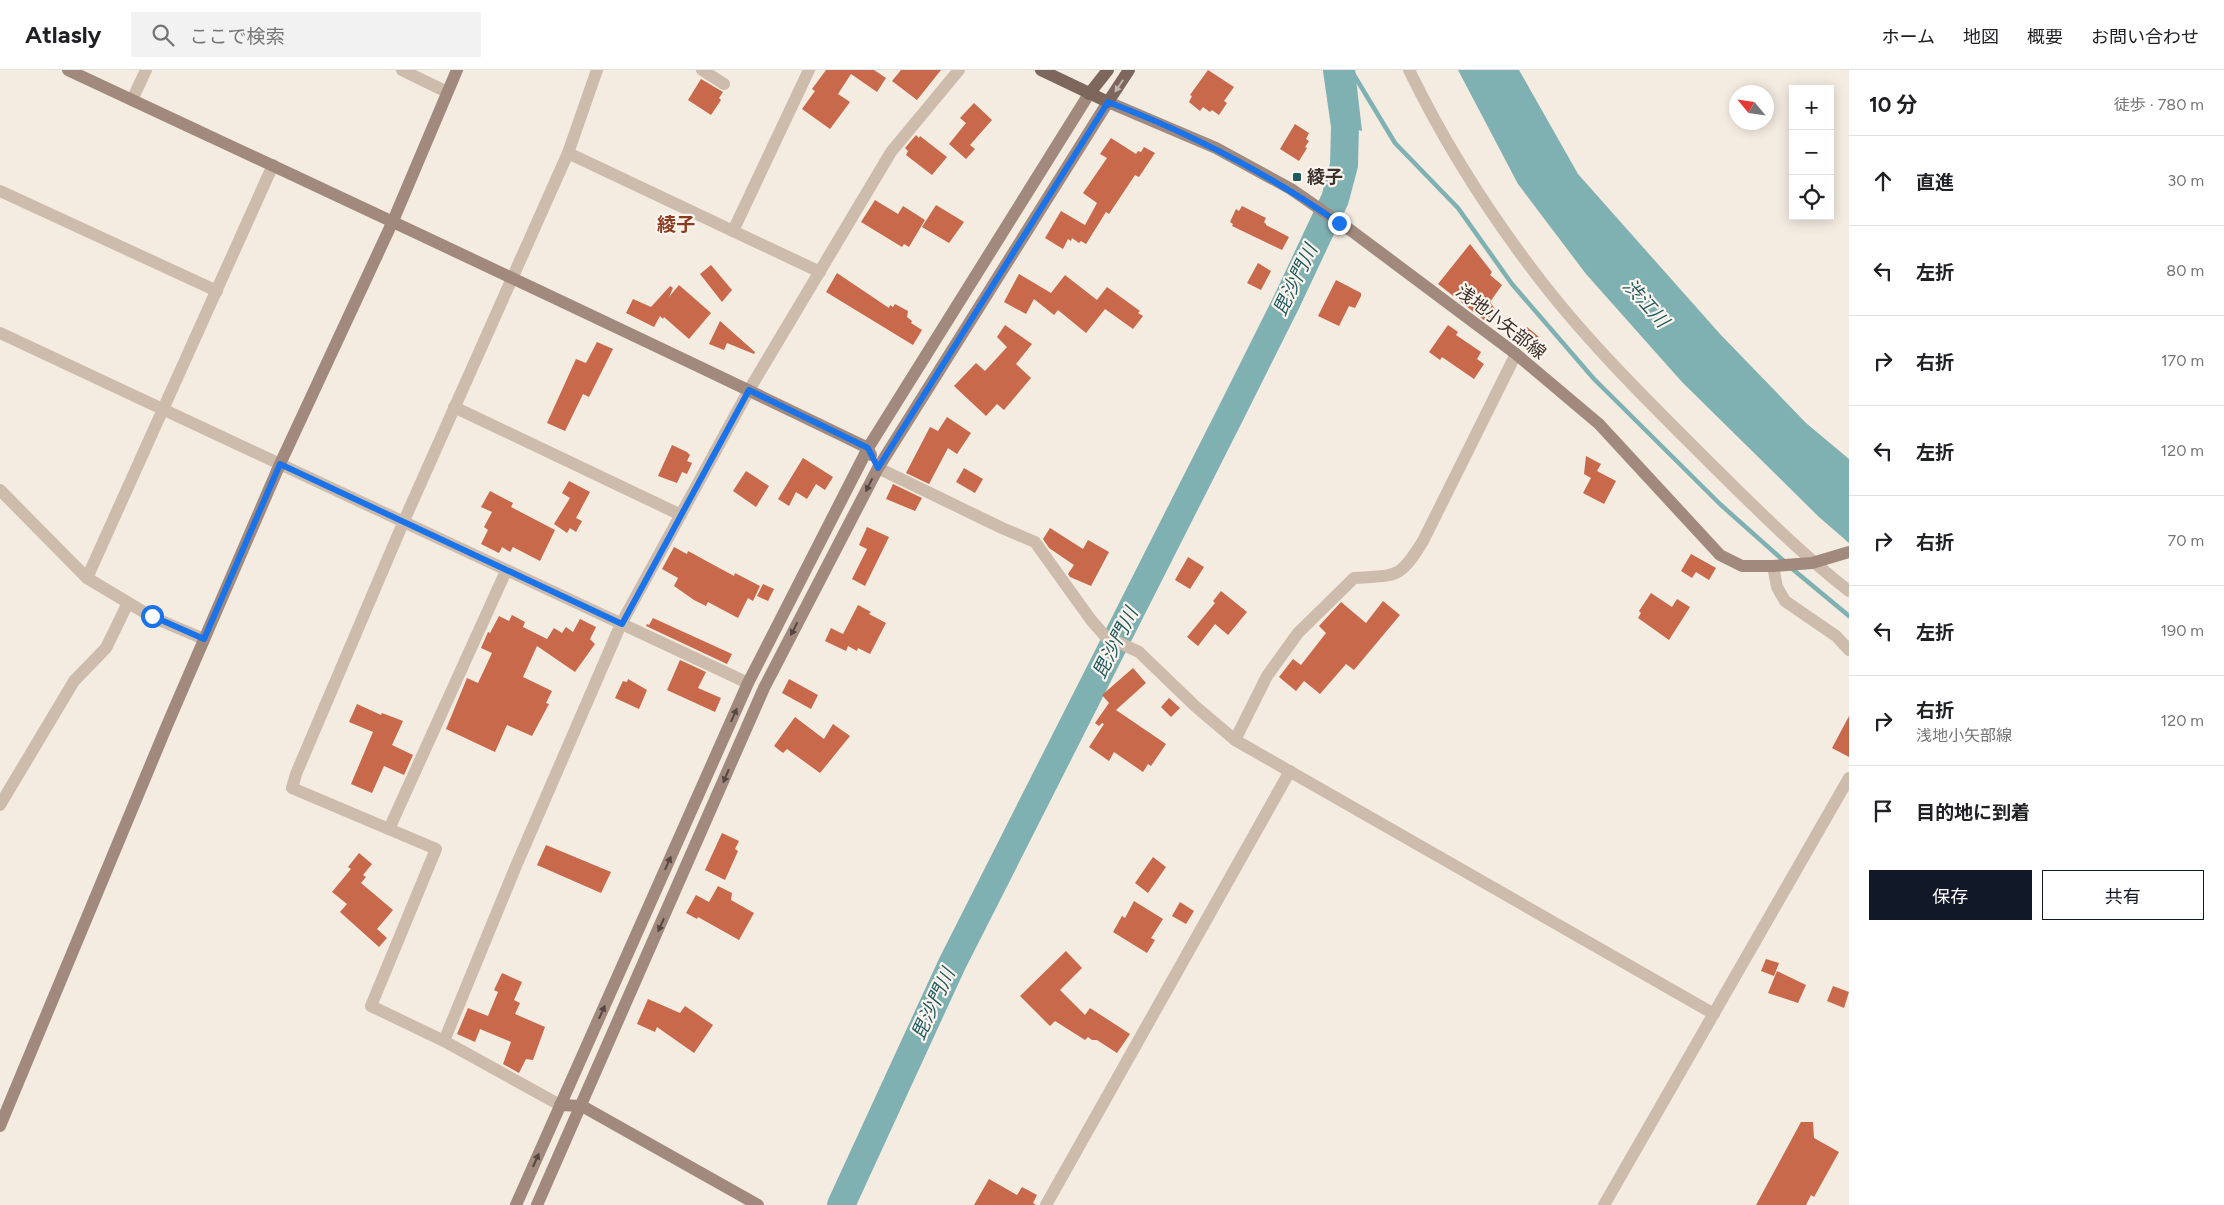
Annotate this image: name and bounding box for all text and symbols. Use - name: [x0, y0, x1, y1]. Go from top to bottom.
- search box: [131, 12, 481, 57]
- text: Atlasly: [25, 20, 101, 49]
- icon: search: [149, 21, 177, 49]
- text: ここで検索: [189, 25, 284, 48]
- text: ホーム: [1882, 26, 1935, 48]
- text: 地図: [1963, 26, 1999, 48]
- text: 概要: [2027, 26, 2063, 48]
- text: お問い合わせ: [2091, 26, 2199, 48]
- one-way arrow: [1114, 79, 1123, 93]
- north arrow: [1729, 85, 1774, 130]
- map controls: [1789, 85, 1834, 220]
- button: +: [1789, 85, 1834, 130]
- text: 10 分: [1869, 92, 1917, 117]
- text: 徒歩 · 780 m: [2114, 95, 2204, 114]
- button: −: [1789, 130, 1834, 175]
- place label: 綾子: [1307, 166, 1343, 188]
- icon: ahead: [1869, 167, 1897, 195]
- marker: 綾子: [1291, 171, 1303, 183]
- text: 直進: [1916, 171, 1954, 194]
- text: 30 m: [2167, 171, 2204, 190]
- button: locate: [1789, 175, 1834, 220]
- route end: [1328, 212, 1351, 235]
- district label: 綾子: [657, 213, 695, 236]
- water label: 毘沙門川: [1268, 239, 1323, 319]
- icon: left: [1869, 257, 1897, 285]
- text: 左折: [1916, 261, 1954, 284]
- text: 80 m: [2166, 261, 2204, 280]
- water label: 渋江川: [1618, 274, 1675, 333]
- street label: 浅地小矢部線: [1452, 280, 1550, 364]
- icon: right: [1869, 347, 1897, 375]
- text: 右折: [1916, 351, 1954, 374]
- text: 170 m: [2161, 351, 2204, 370]
- icon: left: [1869, 437, 1897, 465]
- text: 左折: [1916, 441, 1954, 464]
- text: 120 m: [2161, 441, 2204, 460]
- one-way arrow: [865, 478, 873, 492]
- icon: right: [1869, 527, 1897, 555]
- text: 右折: [1916, 531, 1954, 554]
- text: 70 m: [2168, 531, 2204, 550]
- water label: 毘沙門川: [1087, 602, 1143, 682]
- route start: [141, 605, 164, 628]
- icon: left: [1869, 617, 1897, 645]
- text: 左折: [1916, 621, 1954, 644]
- text: 190 m: [2161, 621, 2204, 640]
- one-way arrow: [790, 622, 798, 636]
- text: 右折: [1916, 699, 1954, 722]
- icon: right: [1869, 707, 1897, 735]
- one-way arrow: [730, 708, 738, 722]
- text: 120 m: [2161, 711, 2204, 730]
- text: 浅地小矢部線: [1916, 726, 2012, 745]
- one-way arrow: [721, 769, 729, 783]
- icon: arrive: [1869, 797, 1897, 825]
- text: 目的地に到着: [1916, 801, 2030, 824]
- one-way arrow: [664, 856, 672, 870]
- button: 保存: [1869, 870, 2032, 920]
- button: 共有: [2042, 870, 2204, 920]
- one-way arrow: [656, 918, 664, 932]
- water label: 毘沙門川: [907, 963, 960, 1043]
- one-way arrow: [598, 1005, 606, 1019]
- one-way arrow: [533, 1153, 541, 1167]

